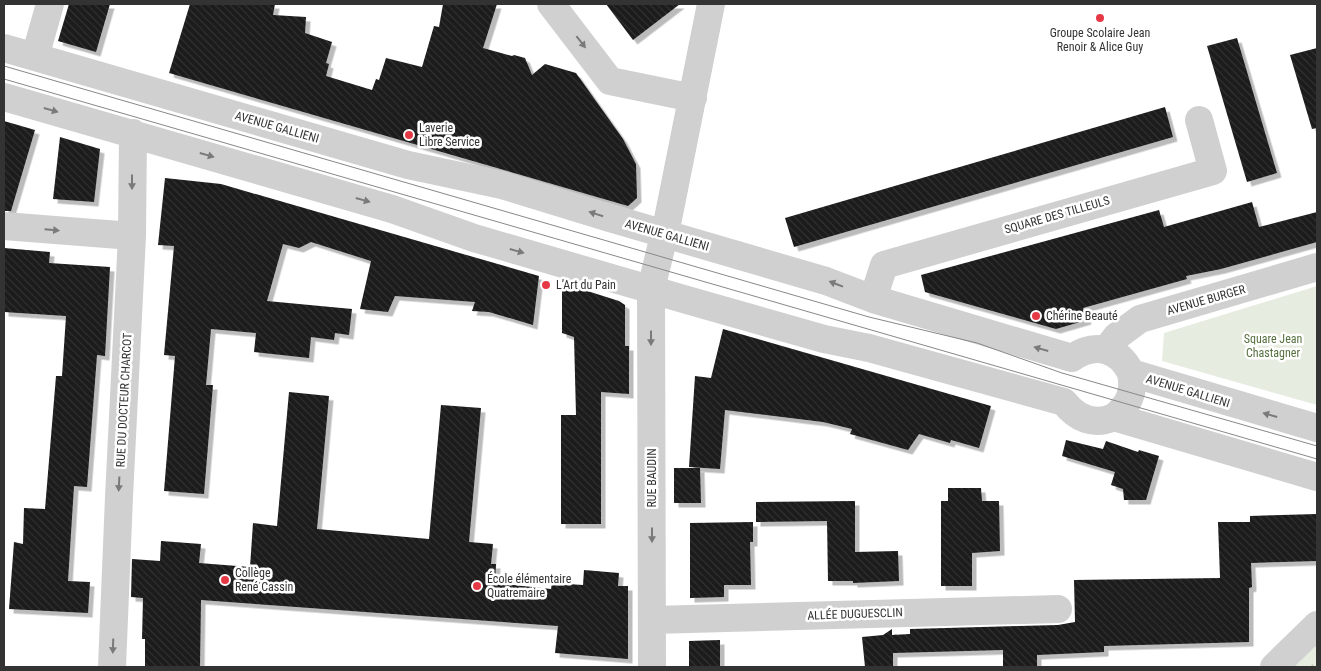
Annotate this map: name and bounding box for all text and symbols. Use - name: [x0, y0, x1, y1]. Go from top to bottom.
- marker: Groupe Scolaire Jean Renoir & Alice Guy: [1094, 12, 1106, 24]
- place label: Groupe Scolaire Jean Renoir & Alice Guy: [1050, 26, 1151, 54]
- one-way arrow: [575, 35, 586, 48]
- one-way arrow: [43, 106, 58, 114]
- street label: AVENUE GALLIENI: [233, 108, 321, 146]
- place label: Laverie Libre Service: [419, 121, 480, 149]
- marker: Laverie Libre Service: [403, 129, 415, 141]
- one-way arrow: [199, 151, 214, 159]
- one-way arrow: [128, 174, 136, 190]
- street label: SQUARE DES TILLEULS: [1003, 193, 1111, 237]
- one-way arrow: [355, 197, 370, 205]
- one-way arrow: [588, 210, 603, 218]
- street label: AVENUE GALLIENI: [623, 216, 711, 254]
- one-way arrow: [45, 226, 61, 234]
- one-way arrow: [510, 247, 525, 255]
- place label: L’Art du Pain: [556, 278, 616, 292]
- marker: L’Art du Pain: [540, 279, 552, 291]
- one-way arrow: [829, 280, 843, 288]
- street label: AVENUE BURGER: [1165, 282, 1248, 318]
- place label: Chérine Beauté: [1046, 309, 1118, 323]
- marker: Chérine Beauté: [1030, 310, 1042, 322]
- one-way arrow: [647, 330, 655, 346]
- street label: RUE DU DOCTEUR CHARCOT: [113, 332, 135, 468]
- park label: Square Jean Chastagner: [1244, 332, 1303, 360]
- one-way arrow: [1033, 344, 1048, 352]
- street label: AVENUE GALLIENI: [1144, 372, 1232, 410]
- one-way arrow: [1263, 410, 1278, 418]
- street label: RUE BAUDIN: [645, 448, 659, 508]
- one-way arrow: [115, 476, 123, 492]
- one-way arrow: [648, 528, 656, 544]
- place label: Collège René Cassin: [235, 566, 293, 594]
- place label: École élémentaire Quatremaire: [487, 571, 572, 600]
- marker: Collège René Cassin: [219, 574, 231, 586]
- marker: École élémentaire Quatremaire: [471, 580, 483, 592]
- street label: ALLÉE DUGUESCLIN: [807, 604, 903, 623]
- one-way arrow: [109, 639, 117, 655]

